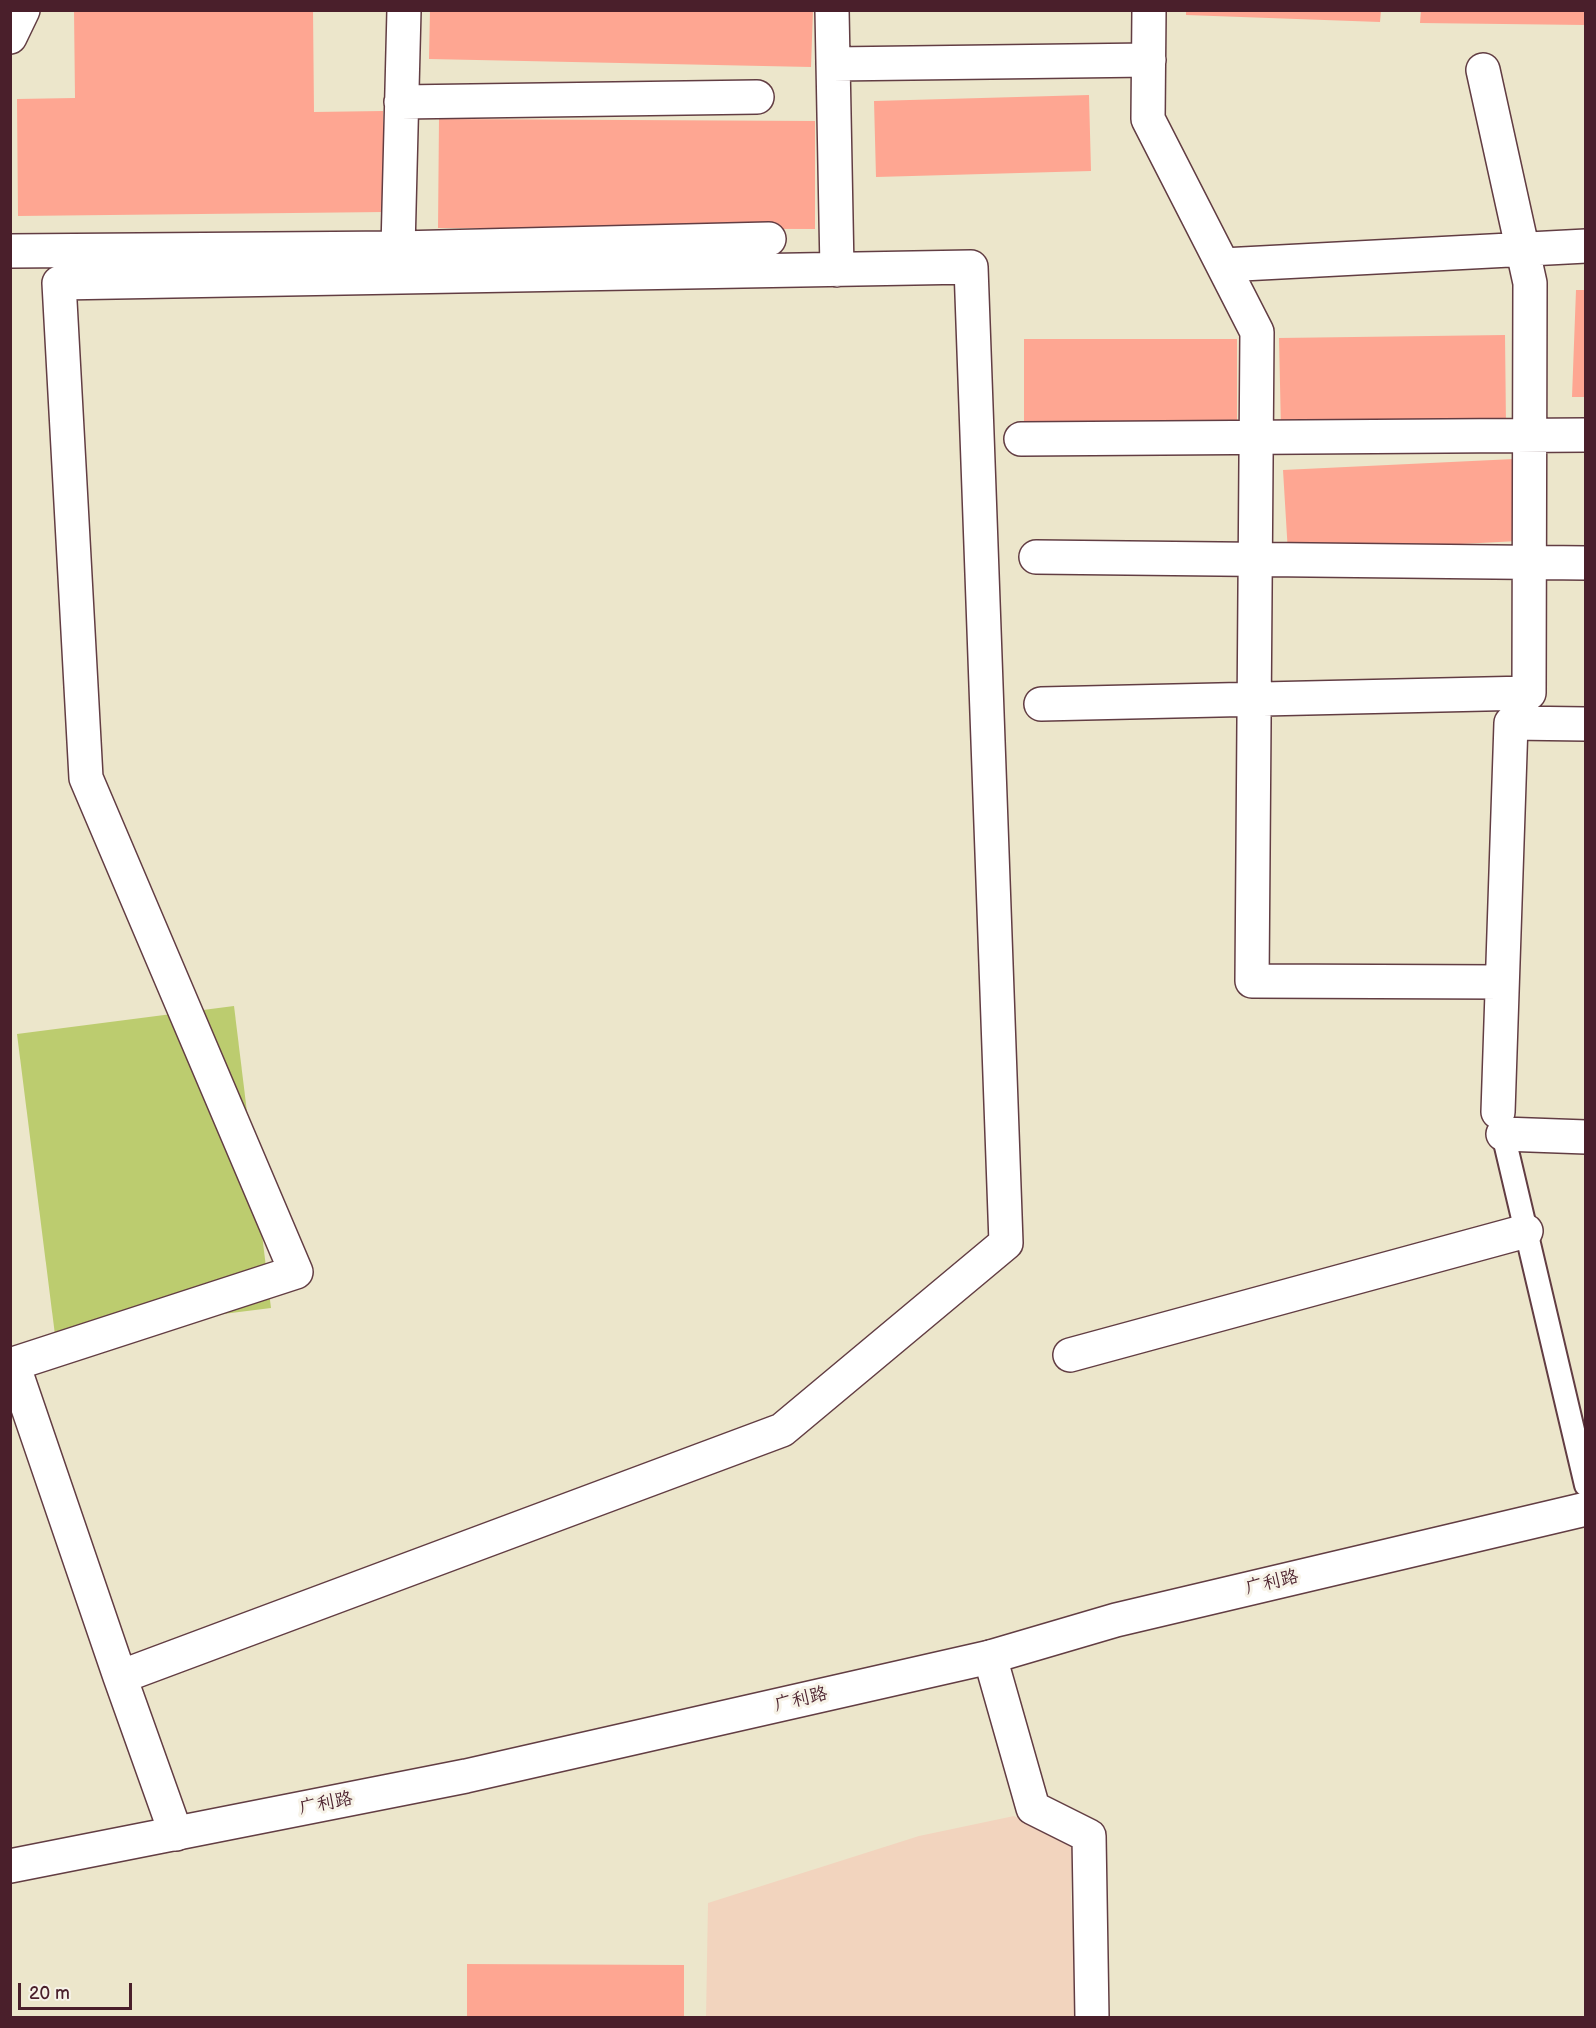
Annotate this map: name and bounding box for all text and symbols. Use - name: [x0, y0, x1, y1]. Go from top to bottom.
- street label: 广利路: [1243, 1566, 1301, 1600]
- street label: 广利路: [772, 1683, 830, 1717]
- street label: 广利路: [297, 1788, 355, 1820]
- scale bar: [21, 1971, 135, 2009]
- text: 20 m: [29, 1983, 70, 2004]

